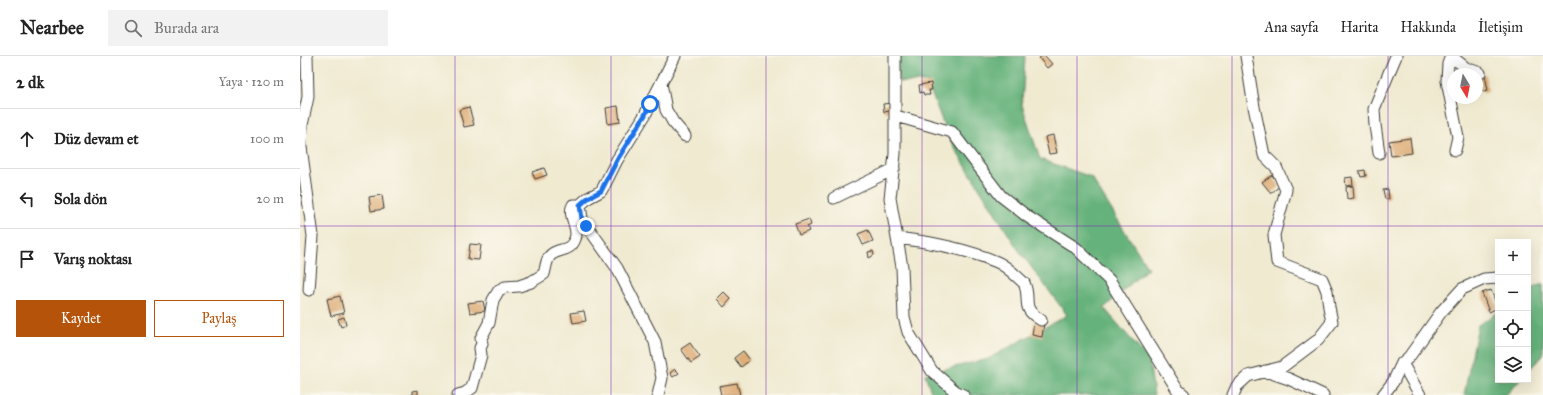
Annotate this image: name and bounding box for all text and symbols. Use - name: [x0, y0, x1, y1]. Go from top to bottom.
- search box: [108, 10, 388, 46]
- text: Nearbee: [20, 16, 84, 39]
- icon: search: [122, 17, 144, 39]
- text: Burada ara: [154, 19, 219, 37]
- text: Ana sayfa: [1265, 19, 1318, 36]
- text: Harita: [1340, 19, 1378, 36]
- text: Hakkında: [1400, 19, 1456, 36]
- text: İletişim: [1478, 19, 1523, 36]
- north arrow: [1447, 68, 1483, 104]
- text: 2 dk: [16, 72, 44, 93]
- text: Yaya · 120 m: [218, 74, 284, 90]
- route start: [641, 95, 659, 113]
- icon: ahead: [16, 128, 38, 150]
- text: Düz devam et: [54, 130, 139, 148]
- text: 100 m: [250, 131, 284, 147]
- icon: left: [16, 188, 38, 210]
- text: Sola dön: [54, 190, 107, 208]
- text: 20 m: [256, 191, 284, 207]
- route end: [577, 217, 595, 235]
- map controls: [1495, 239, 1531, 383]
- button: +: [1495, 239, 1531, 275]
- icon: arrive: [16, 248, 38, 270]
- text: Varış noktası: [54, 250, 132, 268]
- button: −: [1495, 275, 1531, 311]
- button: Kaydet: [16, 300, 146, 337]
- button: Paylaş: [154, 300, 284, 337]
- button: locate: [1495, 311, 1531, 347]
- button: layers: [1495, 347, 1531, 383]

